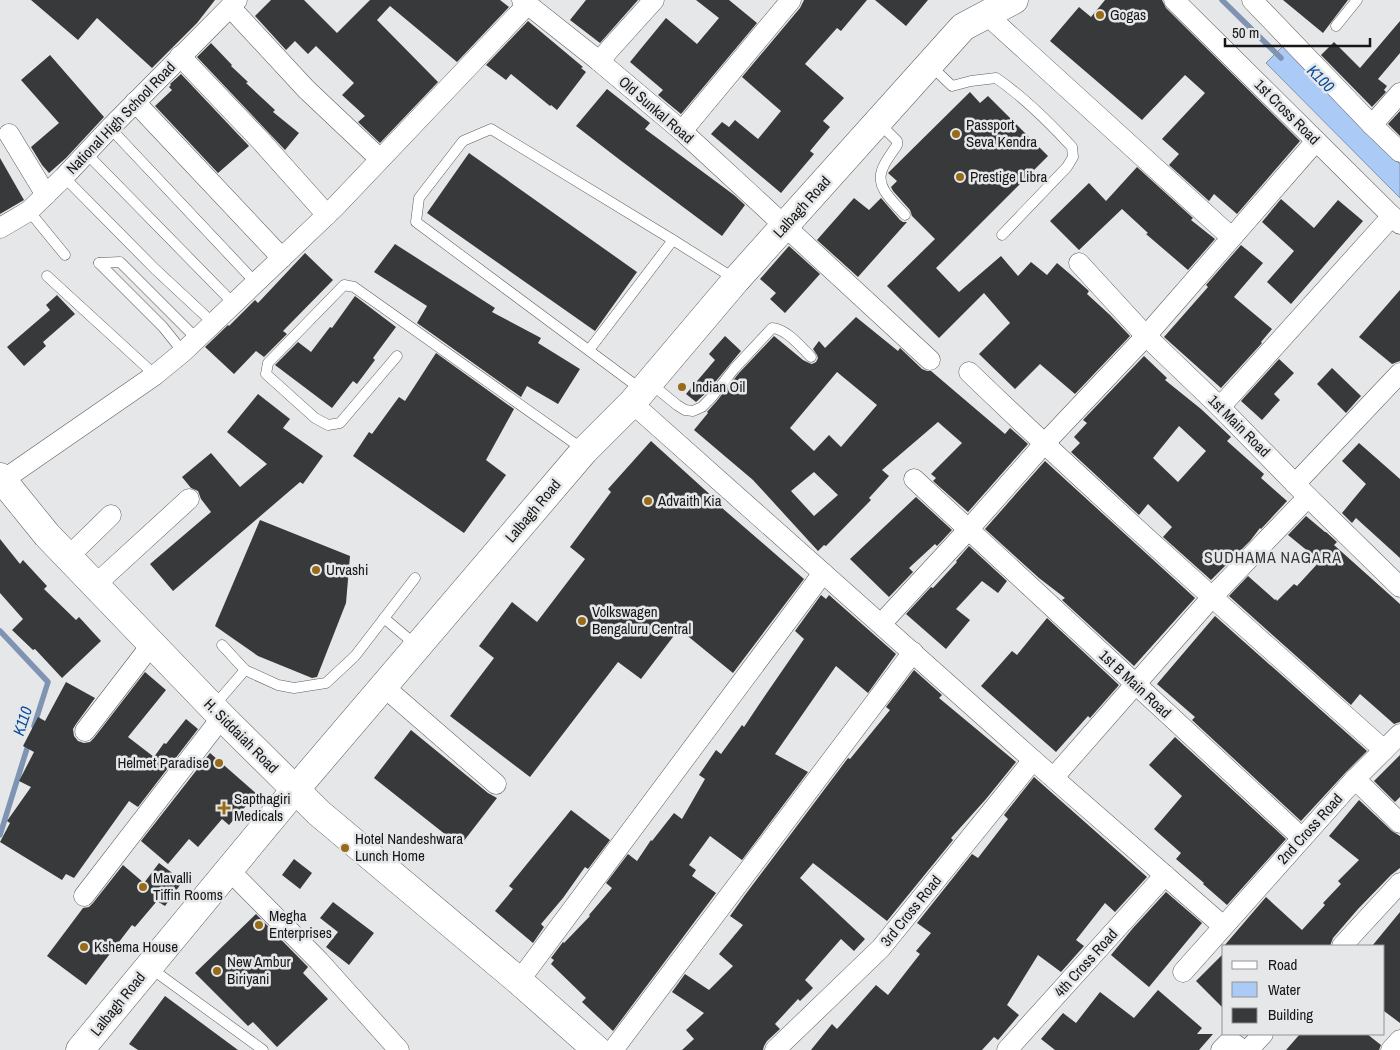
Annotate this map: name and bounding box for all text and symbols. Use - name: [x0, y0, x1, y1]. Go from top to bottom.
- place label: Gogas: [1110, 4, 1146, 25]
- marker: Gogas: [1094, 9, 1106, 21]
- scale bar: [1225, 15, 1370, 47]
- text: 50 m: [1232, 22, 1259, 43]
- street label: National High School Road: [61, 57, 180, 179]
- water label: K100: [1302, 59, 1340, 97]
- street label: Old Sunkal Road: [614, 71, 698, 148]
- street label: 1st Cross Road: [1250, 74, 1325, 149]
- place label: Passport Seva Kendra: [966, 114, 1037, 152]
- marker: Passport Seva Kendra: [950, 128, 962, 140]
- place label: Prestige Libra: [970, 166, 1047, 187]
- street label: Lalbagh Road: [768, 171, 835, 242]
- marker: Prestige Libra: [954, 171, 966, 183]
- place label: Indian Oil: [692, 376, 745, 397]
- marker: Indian Oil: [676, 381, 688, 393]
- street label: 1st Main Road: [1204, 390, 1275, 461]
- street label: Lalbagh Road: [500, 475, 565, 547]
- place label: Advaith Kia: [657, 490, 722, 511]
- marker: Advaith Kia: [642, 495, 654, 507]
- district label: SUDHAMA NAGARA: [1204, 546, 1342, 568]
- place label: Urvashi: [326, 559, 368, 580]
- marker: Urvashi: [310, 564, 322, 576]
- place label: Volkswagen Bengaluru Central: [592, 601, 691, 639]
- marker: Volkswagen Bengaluru Central: [576, 615, 588, 627]
- street label: 1st B Main Road: [1095, 645, 1176, 723]
- street label: H. Siddaiah Road: [199, 694, 283, 778]
- water label: K110: [7, 703, 37, 738]
- place label: Helmet Paradise: [117, 752, 209, 773]
- marker: Helmet Paradise: [213, 757, 225, 769]
- place label: Sapthagiri Medicals: [234, 788, 291, 826]
- street label: 2nd Cross Road: [1272, 789, 1347, 869]
- marker: Sapthagiri Medicals: [218, 802, 230, 814]
- place label: Hotel Nandeshwara Lunch Home: [355, 828, 463, 866]
- marker: Hotel Nandeshwara Lunch Home: [339, 842, 351, 854]
- place label: Mavalli Tiffin Rooms: [153, 867, 223, 905]
- street label: 3rd Cross Road: [875, 871, 946, 951]
- marker: Mavalli Tiffin Rooms: [137, 881, 149, 893]
- place label: Megha Enterprises: [269, 905, 332, 943]
- marker: Megha Enterprises: [253, 919, 265, 931]
- street label: 4th Cross Road: [1049, 924, 1122, 1001]
- place label: Kshema House: [94, 936, 178, 957]
- marker: Kshema House: [78, 941, 90, 953]
- legend: [1222, 945, 1385, 1035]
- place label: New Ambur Biriyani: [227, 951, 291, 989]
- text: Road: [1268, 954, 1297, 975]
- marker: New Ambur Biriyani: [211, 965, 223, 977]
- street label: Lalbagh Road: [85, 967, 150, 1040]
- text: Water: [1268, 979, 1300, 1000]
- text: Building: [1268, 1004, 1313, 1025]

